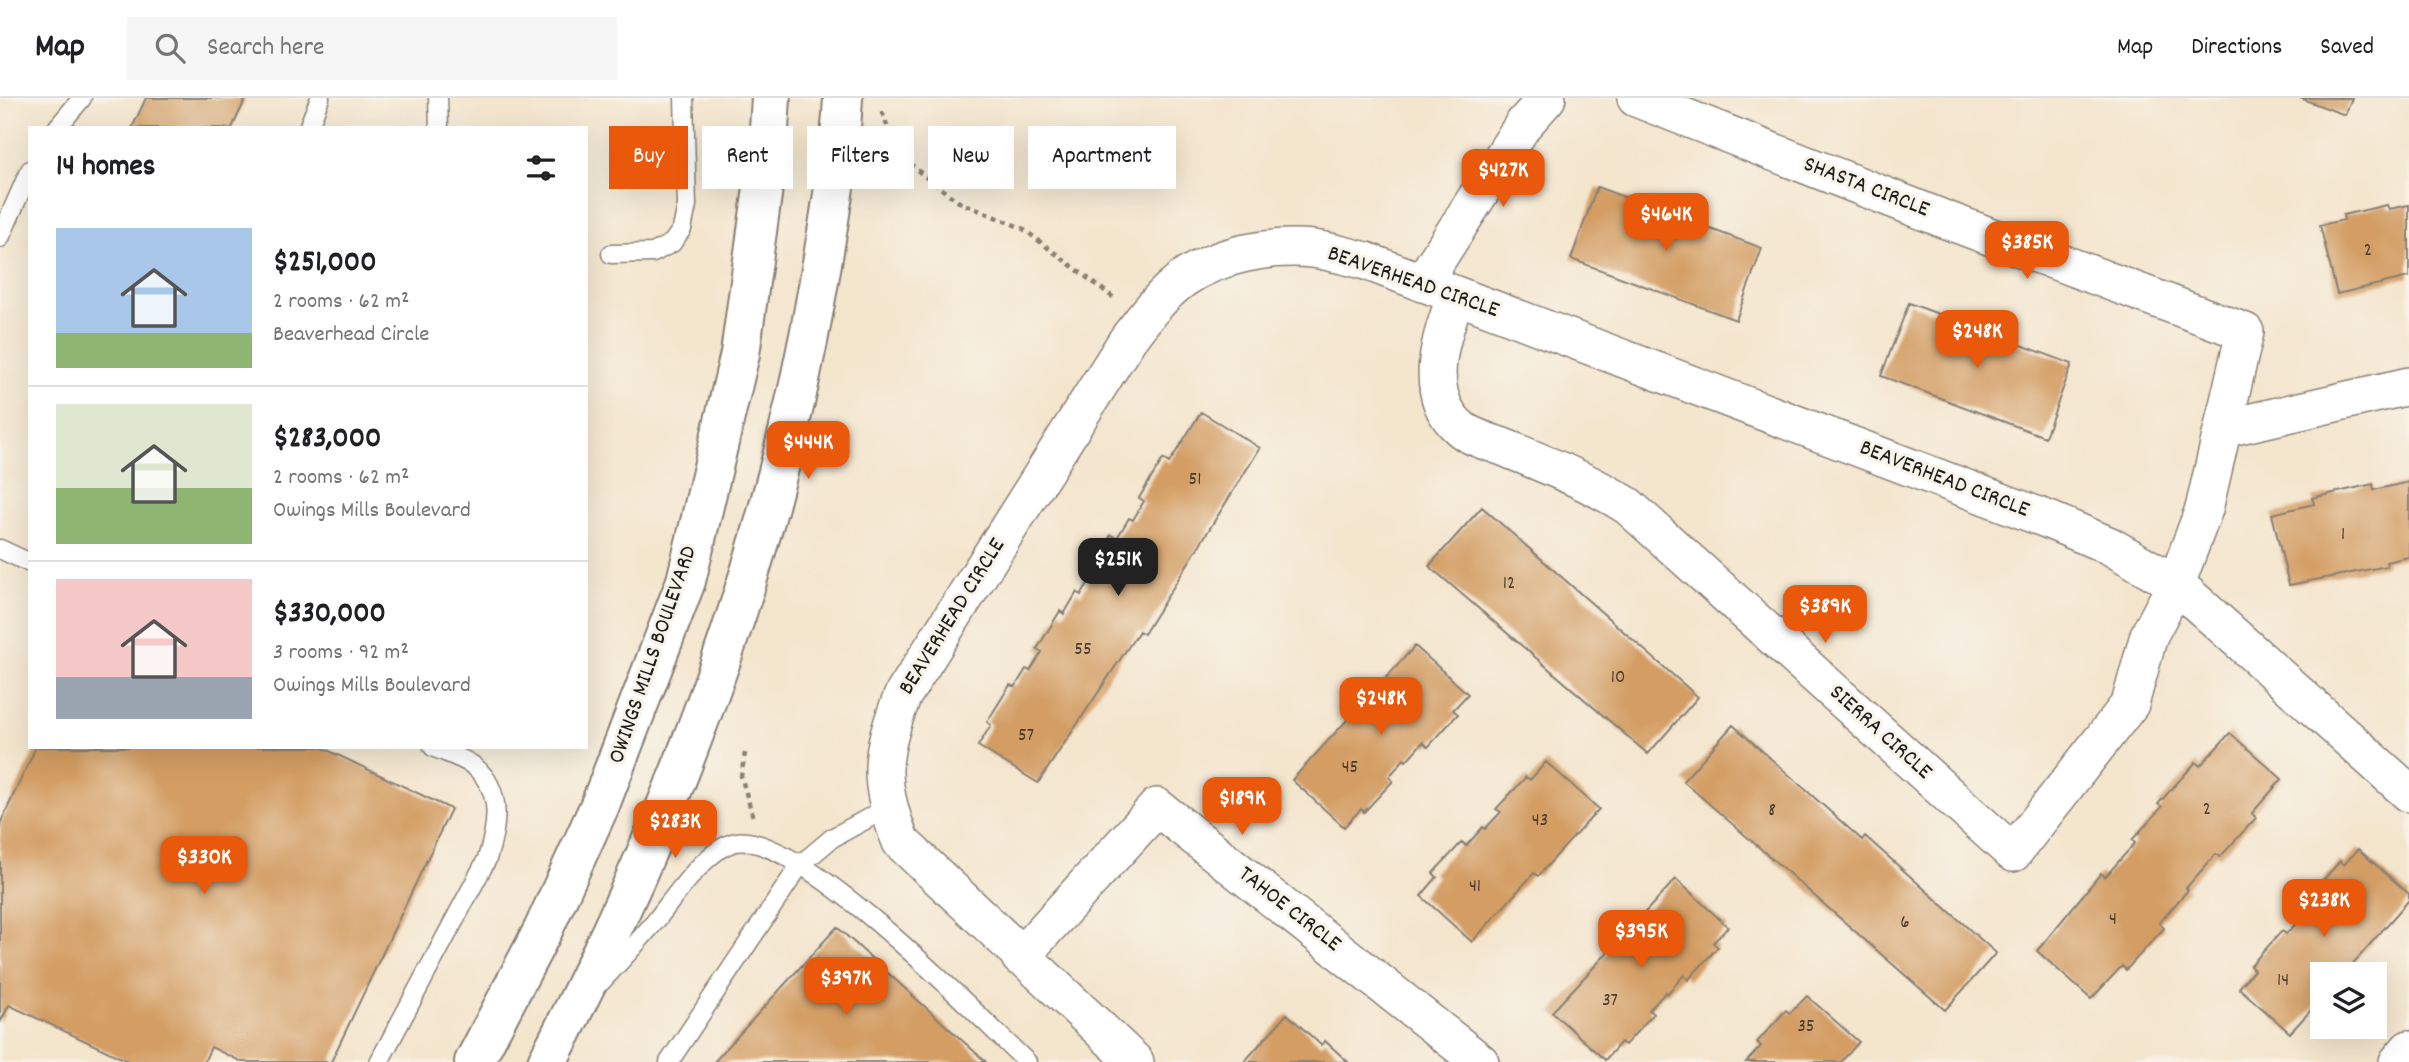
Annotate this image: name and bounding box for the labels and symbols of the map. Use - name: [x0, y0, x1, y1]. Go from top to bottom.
- street label: SHASTA CIRCLE: [1798, 149, 1934, 227]
- pin: $427K: [1454, 150, 1552, 209]
- pin: $464K: [1617, 194, 1715, 253]
- pin: $385K: [1978, 222, 2076, 281]
- street label: BEAVERHEAD CIRCLE: [1323, 238, 1504, 328]
- house number: 2: [2364, 238, 2372, 265]
- pin: $248K: [1928, 310, 2026, 370]
- pin: $444K: [759, 422, 857, 481]
- street label: BEAVERHEAD CIRCLE: [1854, 432, 2034, 528]
- house number: 51: [1189, 467, 1201, 494]
- house number: 1: [2341, 522, 2345, 549]
- street label: BEAVERHEAD CIRCLE: [891, 532, 1015, 702]
- pin: $251K: [1069, 538, 1167, 598]
- street label: OWINGS MILLS BOULEVARD: [601, 541, 707, 768]
- house number: 12: [1503, 571, 1515, 598]
- pin: $389K: [1776, 586, 1874, 645]
- house number: 55: [1074, 637, 1092, 664]
- house number: 10: [1611, 665, 1625, 692]
- pin: $248K: [1332, 678, 1430, 737]
- street label: SIERRA CIRCLE: [1821, 678, 1939, 789]
- house number: 57: [1018, 723, 1034, 750]
- house number: 45: [1342, 755, 1358, 782]
- pin: $189K: [1193, 778, 1291, 837]
- house number: 2: [2203, 797, 2211, 824]
- house number: 8: [1768, 798, 1776, 825]
- pin: $283K: [626, 800, 724, 860]
- house number: 43: [1532, 808, 1548, 835]
- pin: $330K: [155, 836, 253, 896]
- street label: TAHOE CIRCLE: [1230, 859, 1348, 961]
- house number: 41: [1469, 874, 1481, 901]
- pin: $238K: [2275, 880, 2373, 939]
- house number: 4: [2109, 907, 2117, 934]
- pin: $395K: [1592, 910, 1690, 970]
- house number: 6: [1900, 910, 1910, 937]
- pin: $397K: [797, 958, 895, 1017]
- house number: 14: [2277, 968, 2289, 995]
- house number: 37: [1602, 988, 1618, 1015]
- house number: 35: [1797, 1014, 1815, 1041]

